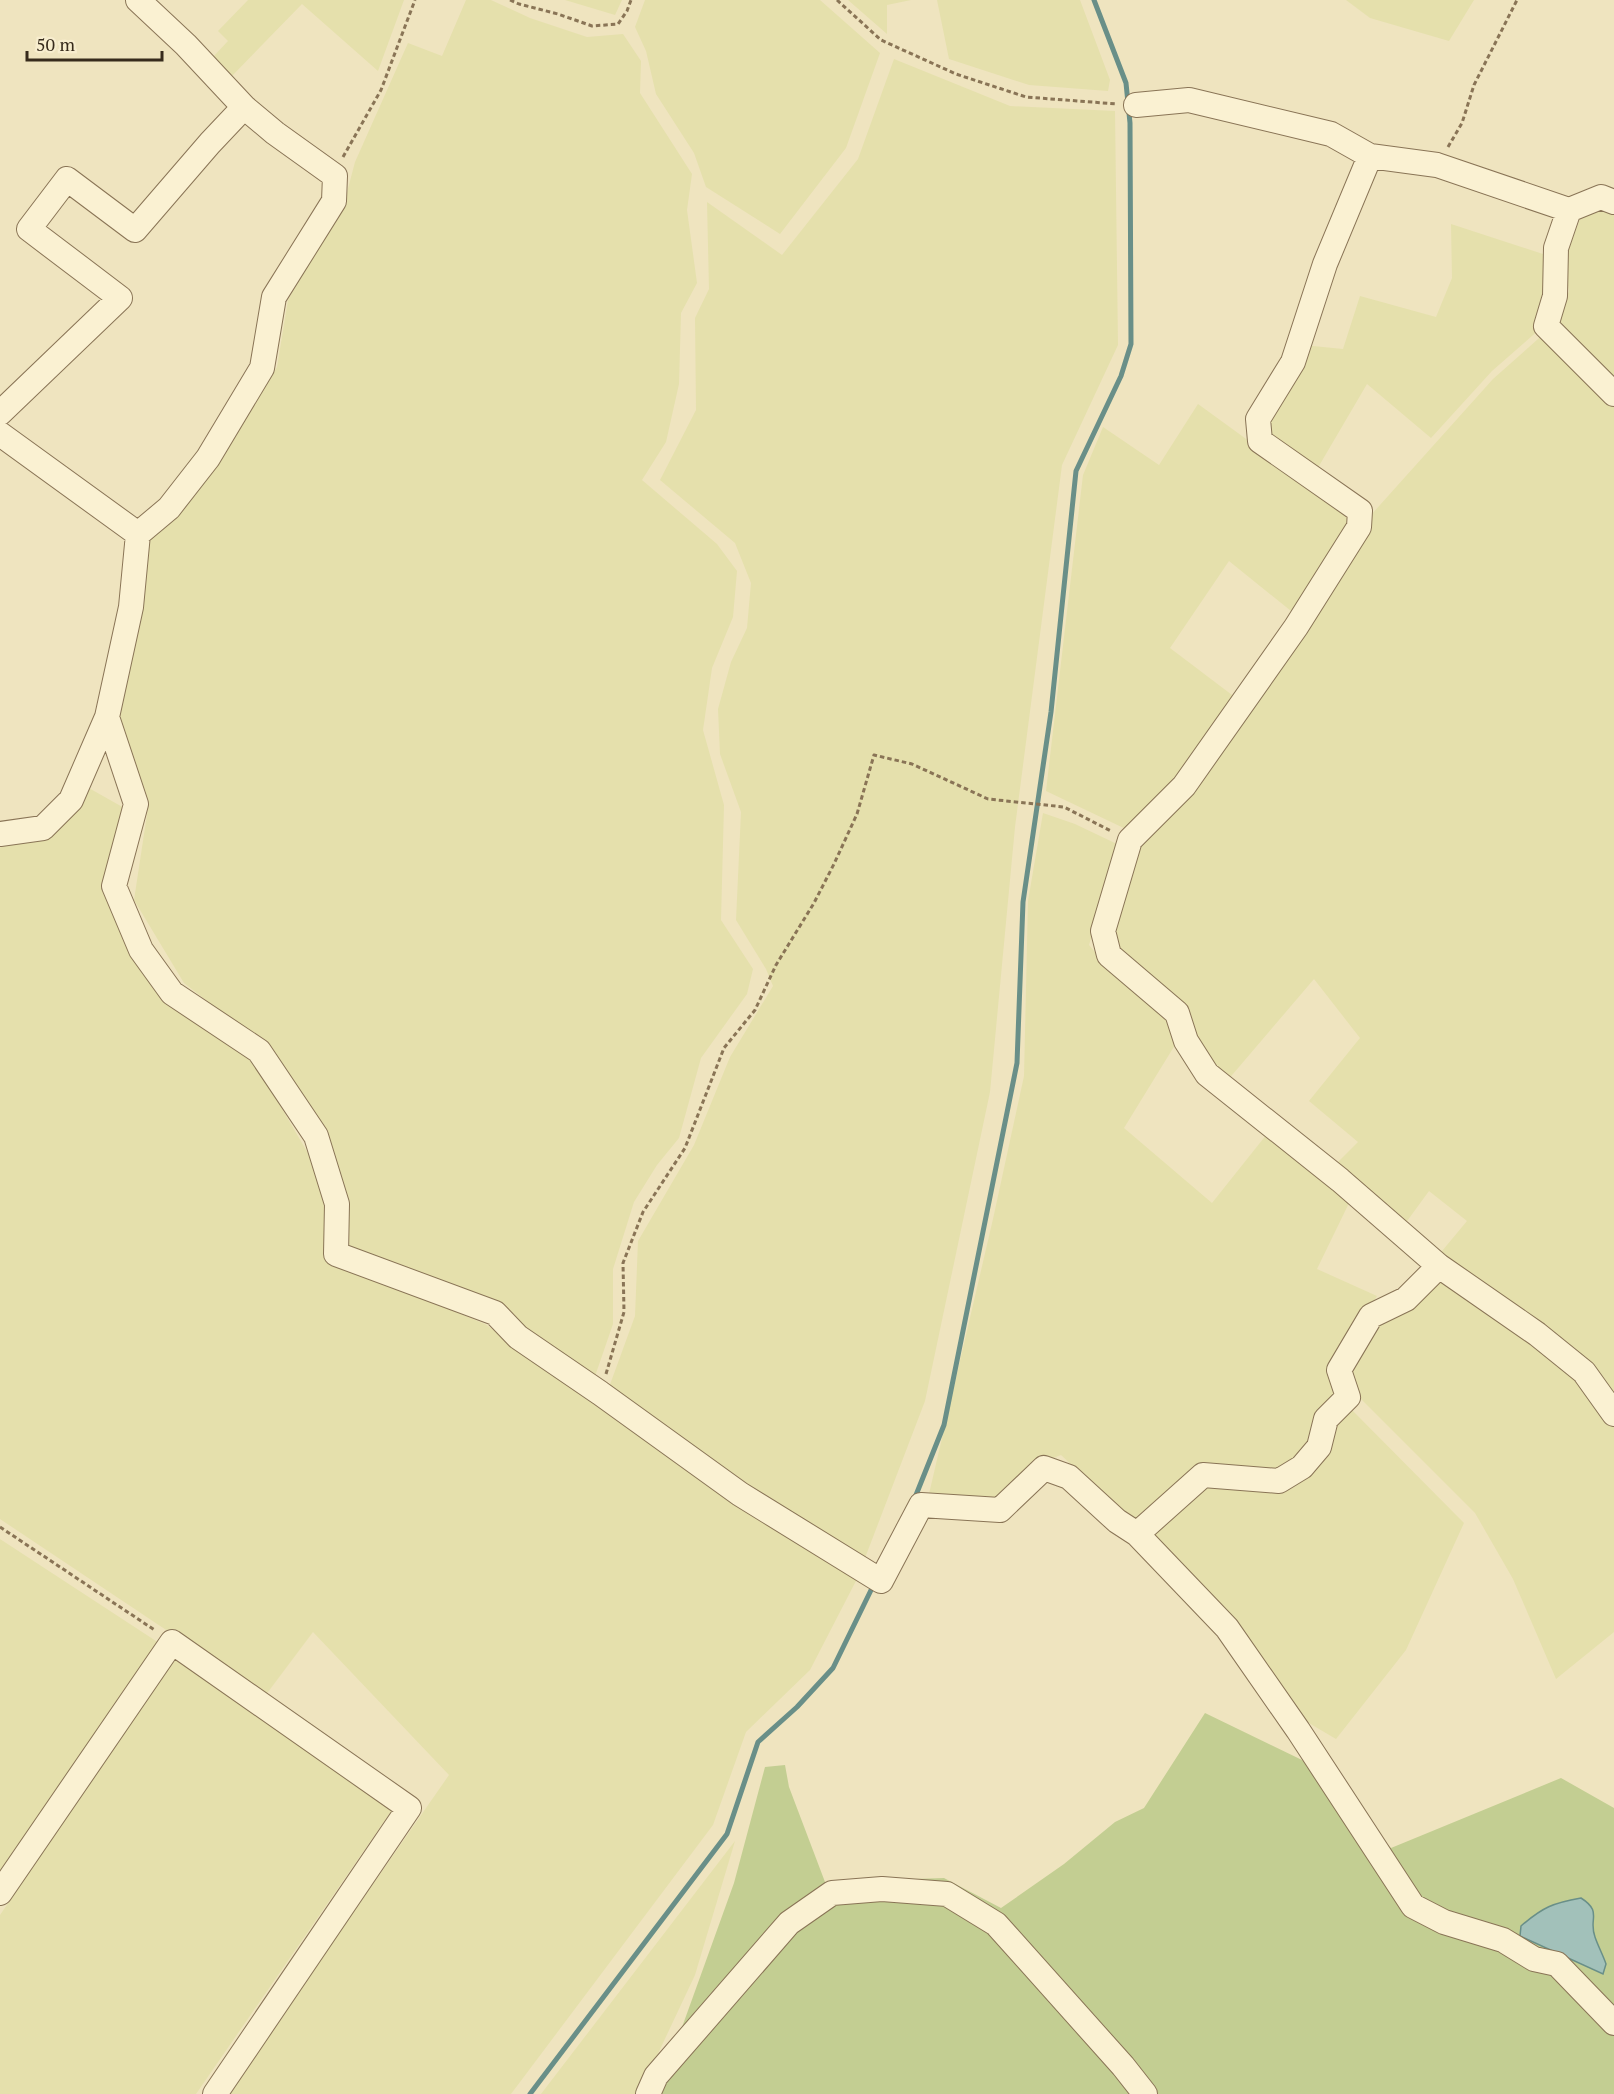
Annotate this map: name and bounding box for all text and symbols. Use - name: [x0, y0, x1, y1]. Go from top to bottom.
- scale bar: [27, 24, 162, 62]
- text: 50 m: [36, 32, 76, 56]

